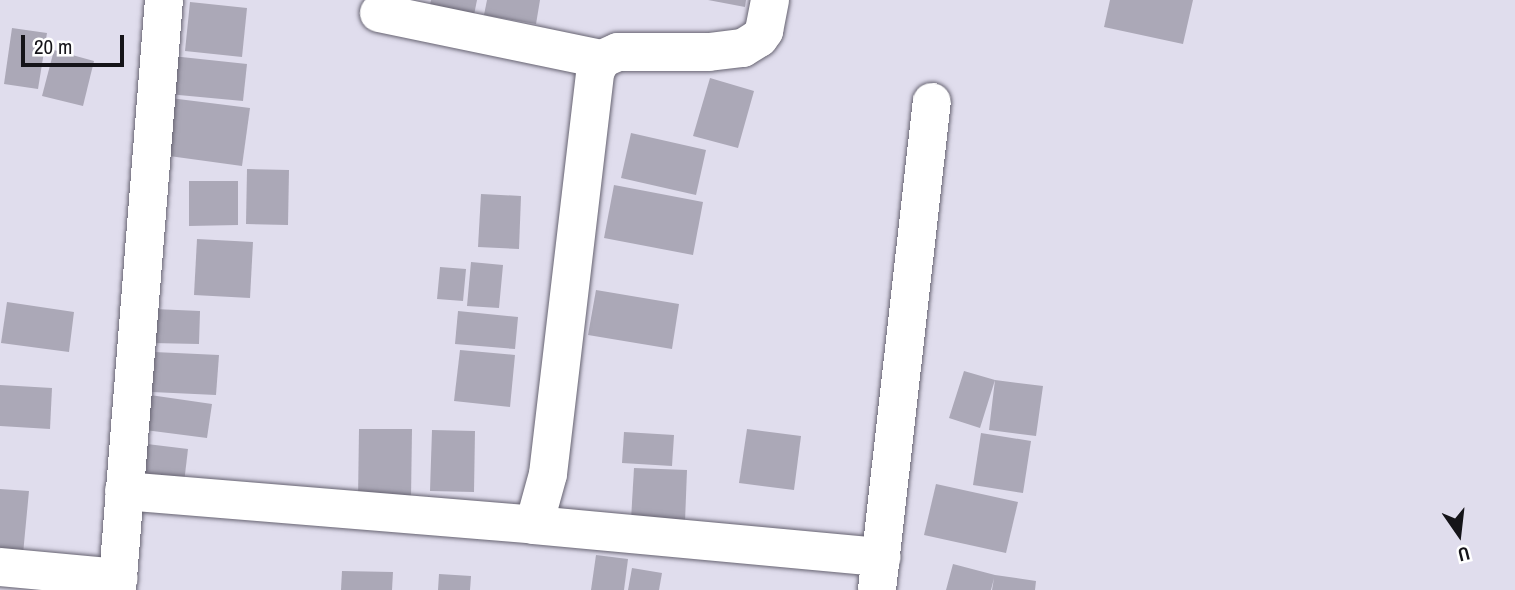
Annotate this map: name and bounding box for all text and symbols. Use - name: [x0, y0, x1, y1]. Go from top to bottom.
- scale bar: [24, 21, 128, 65]
- text: 20 m: [34, 32, 72, 61]
- north arrow: [1424, 499, 1494, 569]
- text: U: [1455, 540, 1473, 568]

